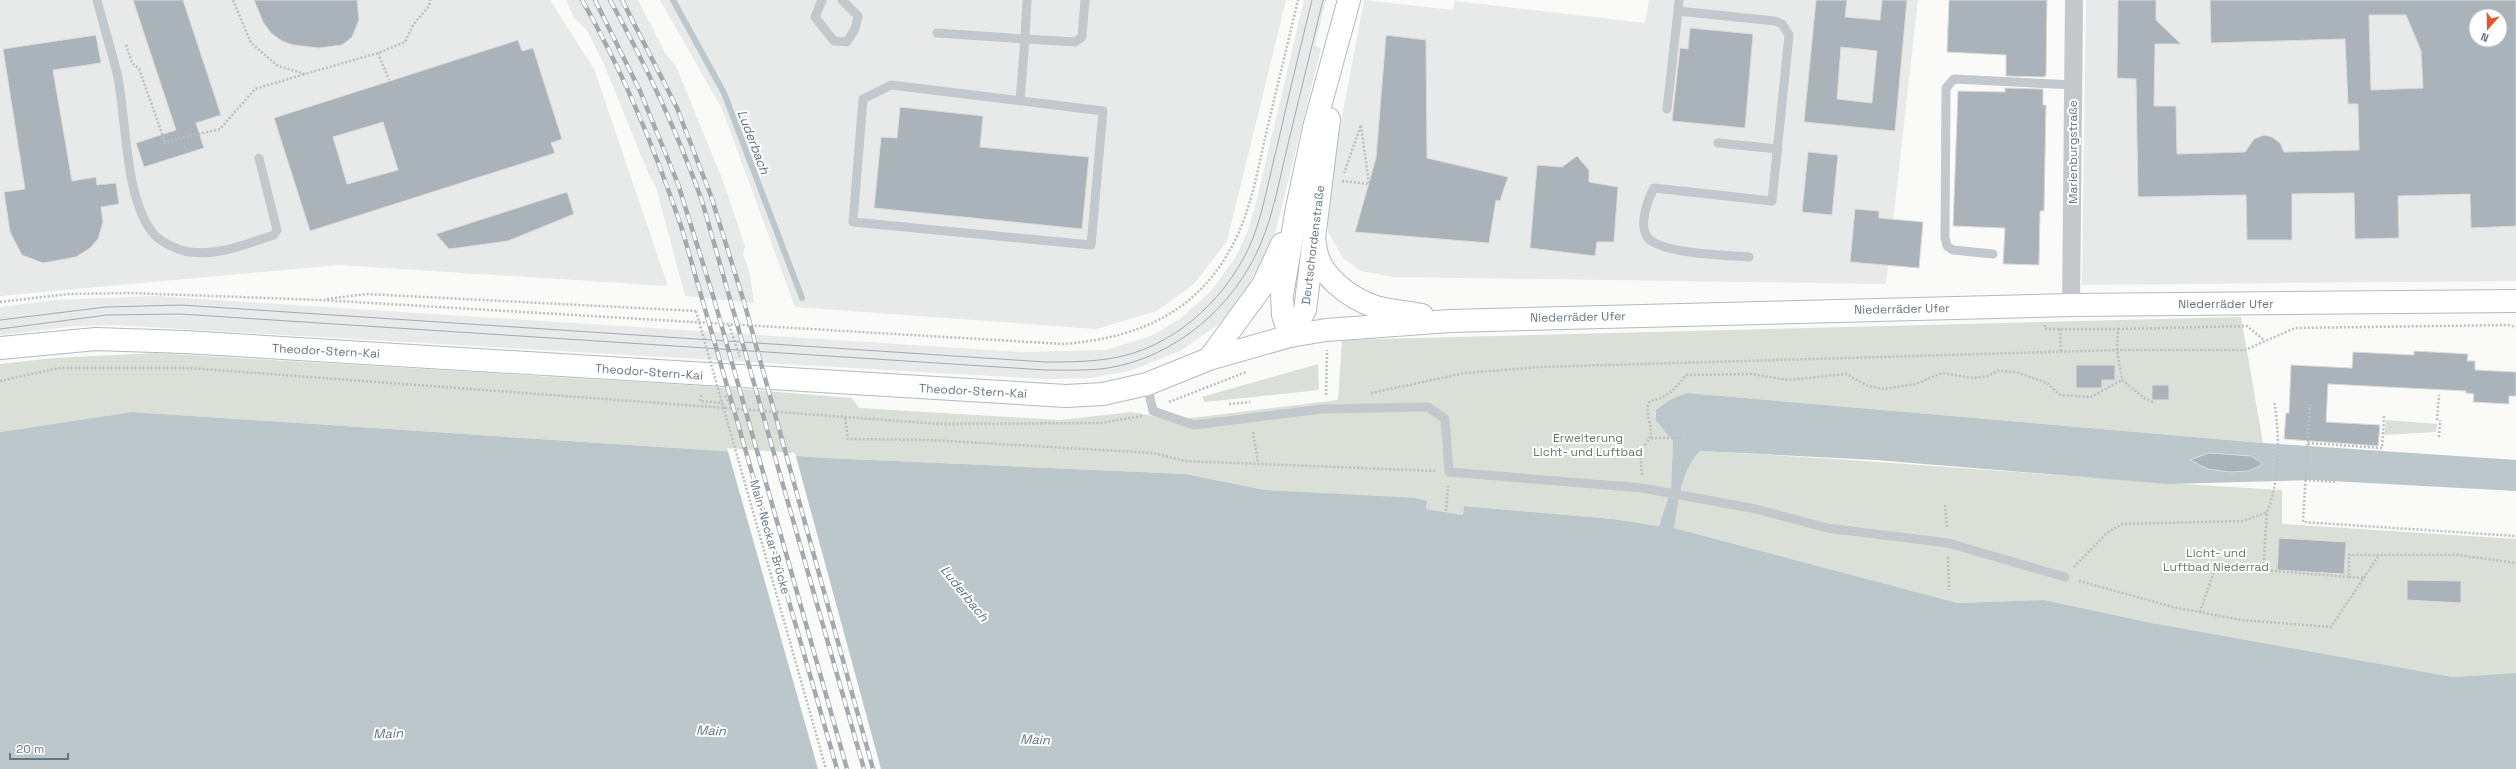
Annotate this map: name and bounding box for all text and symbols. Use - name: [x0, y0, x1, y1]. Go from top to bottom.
- north arrow: [2468, 8, 2508, 48]
- text: N: [2479, 30, 2490, 45]
- street label: Marienburgstraße: [2065, 100, 2081, 204]
- water label: Luderbach: [734, 108, 774, 178]
- street label: Deutschordenstraße: [1298, 184, 1328, 306]
- street label: Niederräder Ufer: [2178, 296, 2274, 312]
- street label: Niederräder Ufer: [1854, 300, 1950, 318]
- street label: Niederräder Ufer: [1530, 308, 1626, 326]
- street label: Theodor-Stern-Kai: [272, 340, 380, 362]
- street label: Theodor-Stern-Kai: [595, 360, 704, 384]
- street label: Theodor-Stern-Kai: [919, 380, 1027, 402]
- park label: Erweiterung Licht- und Luftbad: [1533, 430, 1643, 460]
- street label: Main-Neckar-Brücke: [746, 478, 794, 596]
- park label: Licht- und Luftbad Niederrad: [2163, 545, 2269, 575]
- water label: Luderbach: [937, 562, 993, 626]
- water label: Main: [696, 721, 727, 740]
- water label: Main: [373, 724, 404, 743]
- water label: Main: [1020, 730, 1051, 749]
- scale bar: [10, 735, 68, 761]
- text: 20 m: [16, 741, 44, 757]

